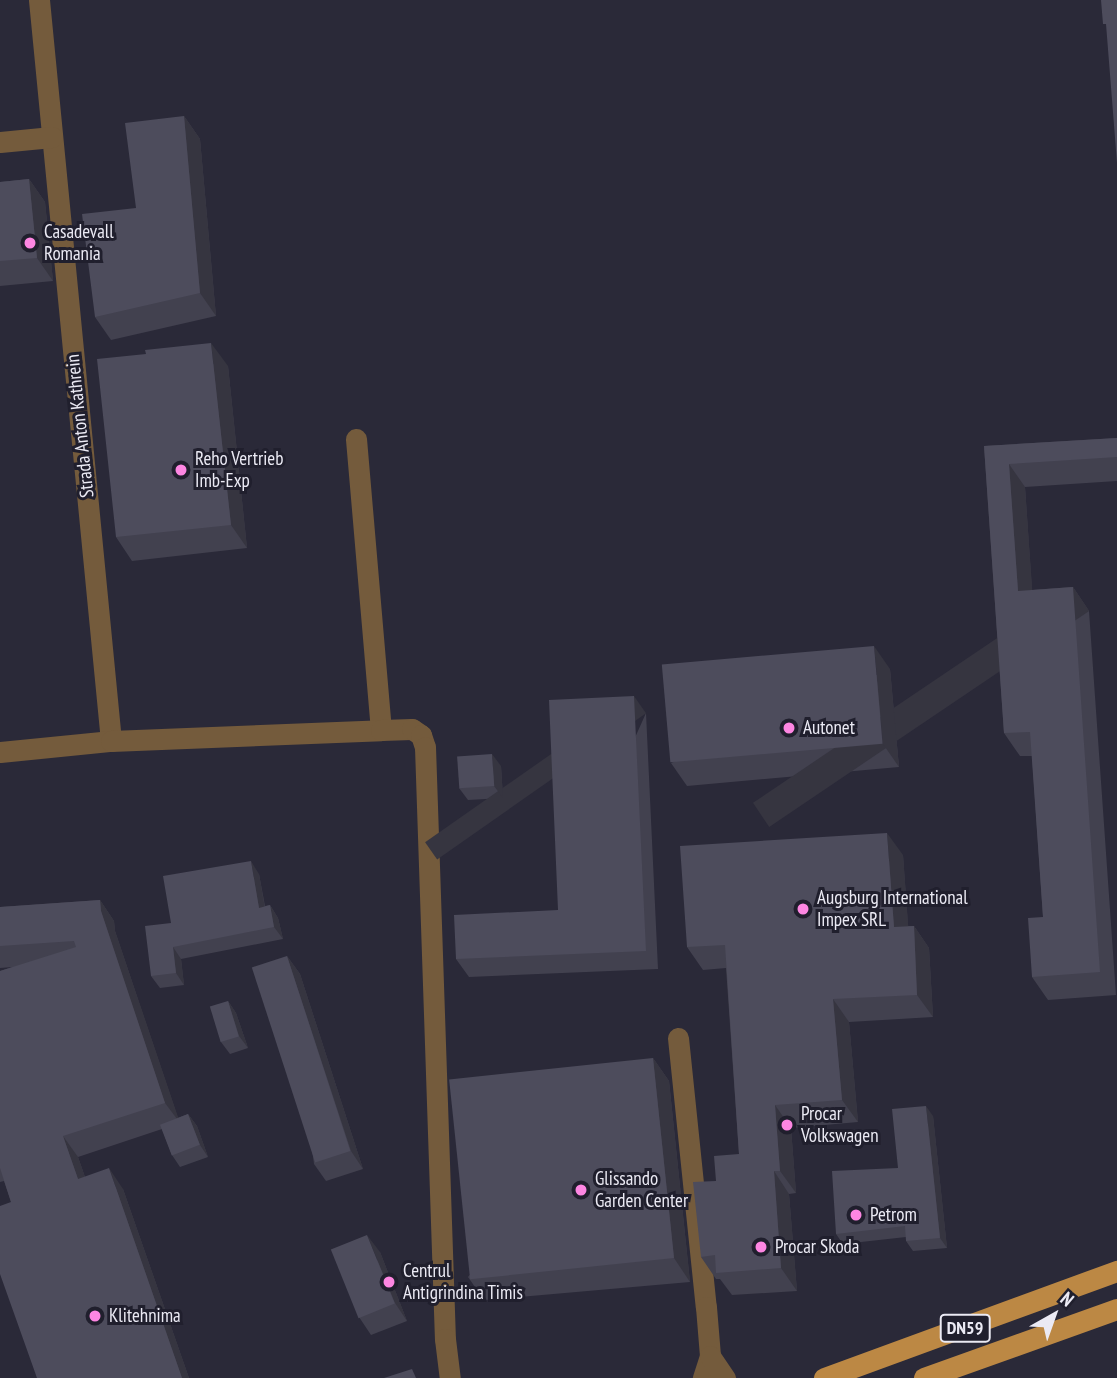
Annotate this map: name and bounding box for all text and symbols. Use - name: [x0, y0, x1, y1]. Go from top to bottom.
- place label: Casadevall Romania: [44, 221, 114, 265]
- marker: Casadevall Romania: [22, 235, 38, 251]
- street label: Strada Anton Kathrein: [61, 353, 99, 499]
- place label: Reho Vertrieb Imb-Exp: [195, 448, 284, 492]
- marker: Reho Vertrieb Imb-Exp: [173, 462, 189, 478]
- place label: Autonet: [803, 717, 855, 739]
- marker: Autonet: [781, 720, 797, 736]
- place label: Augsburg International Impex SRL: [817, 887, 968, 931]
- marker: Augsburg International Impex SRL: [795, 901, 811, 917]
- place label: Procar Volkswagen: [801, 1103, 879, 1147]
- marker: Procar Volkswagen: [779, 1117, 795, 1133]
- place label: Glissando Garden Center: [595, 1168, 688, 1212]
- marker: Glissando Garden Center: [573, 1182, 589, 1198]
- place label: Petrom: [870, 1204, 917, 1226]
- marker: Petrom: [848, 1207, 864, 1223]
- place label: Procar Skoda: [775, 1236, 859, 1258]
- marker: Procar Skoda: [753, 1239, 769, 1255]
- place label: Centrul Antigrindina Timis: [403, 1260, 523, 1304]
- marker: Centrul Antigrindina Timis: [381, 1274, 397, 1290]
- north arrow: [1019, 1280, 1089, 1350]
- text: N: [1056, 1286, 1079, 1311]
- place label: Klitehnima: [109, 1305, 181, 1327]
- marker: Klitehnima: [87, 1308, 103, 1324]
- road number: DN59: [939, 1314, 991, 1343]

